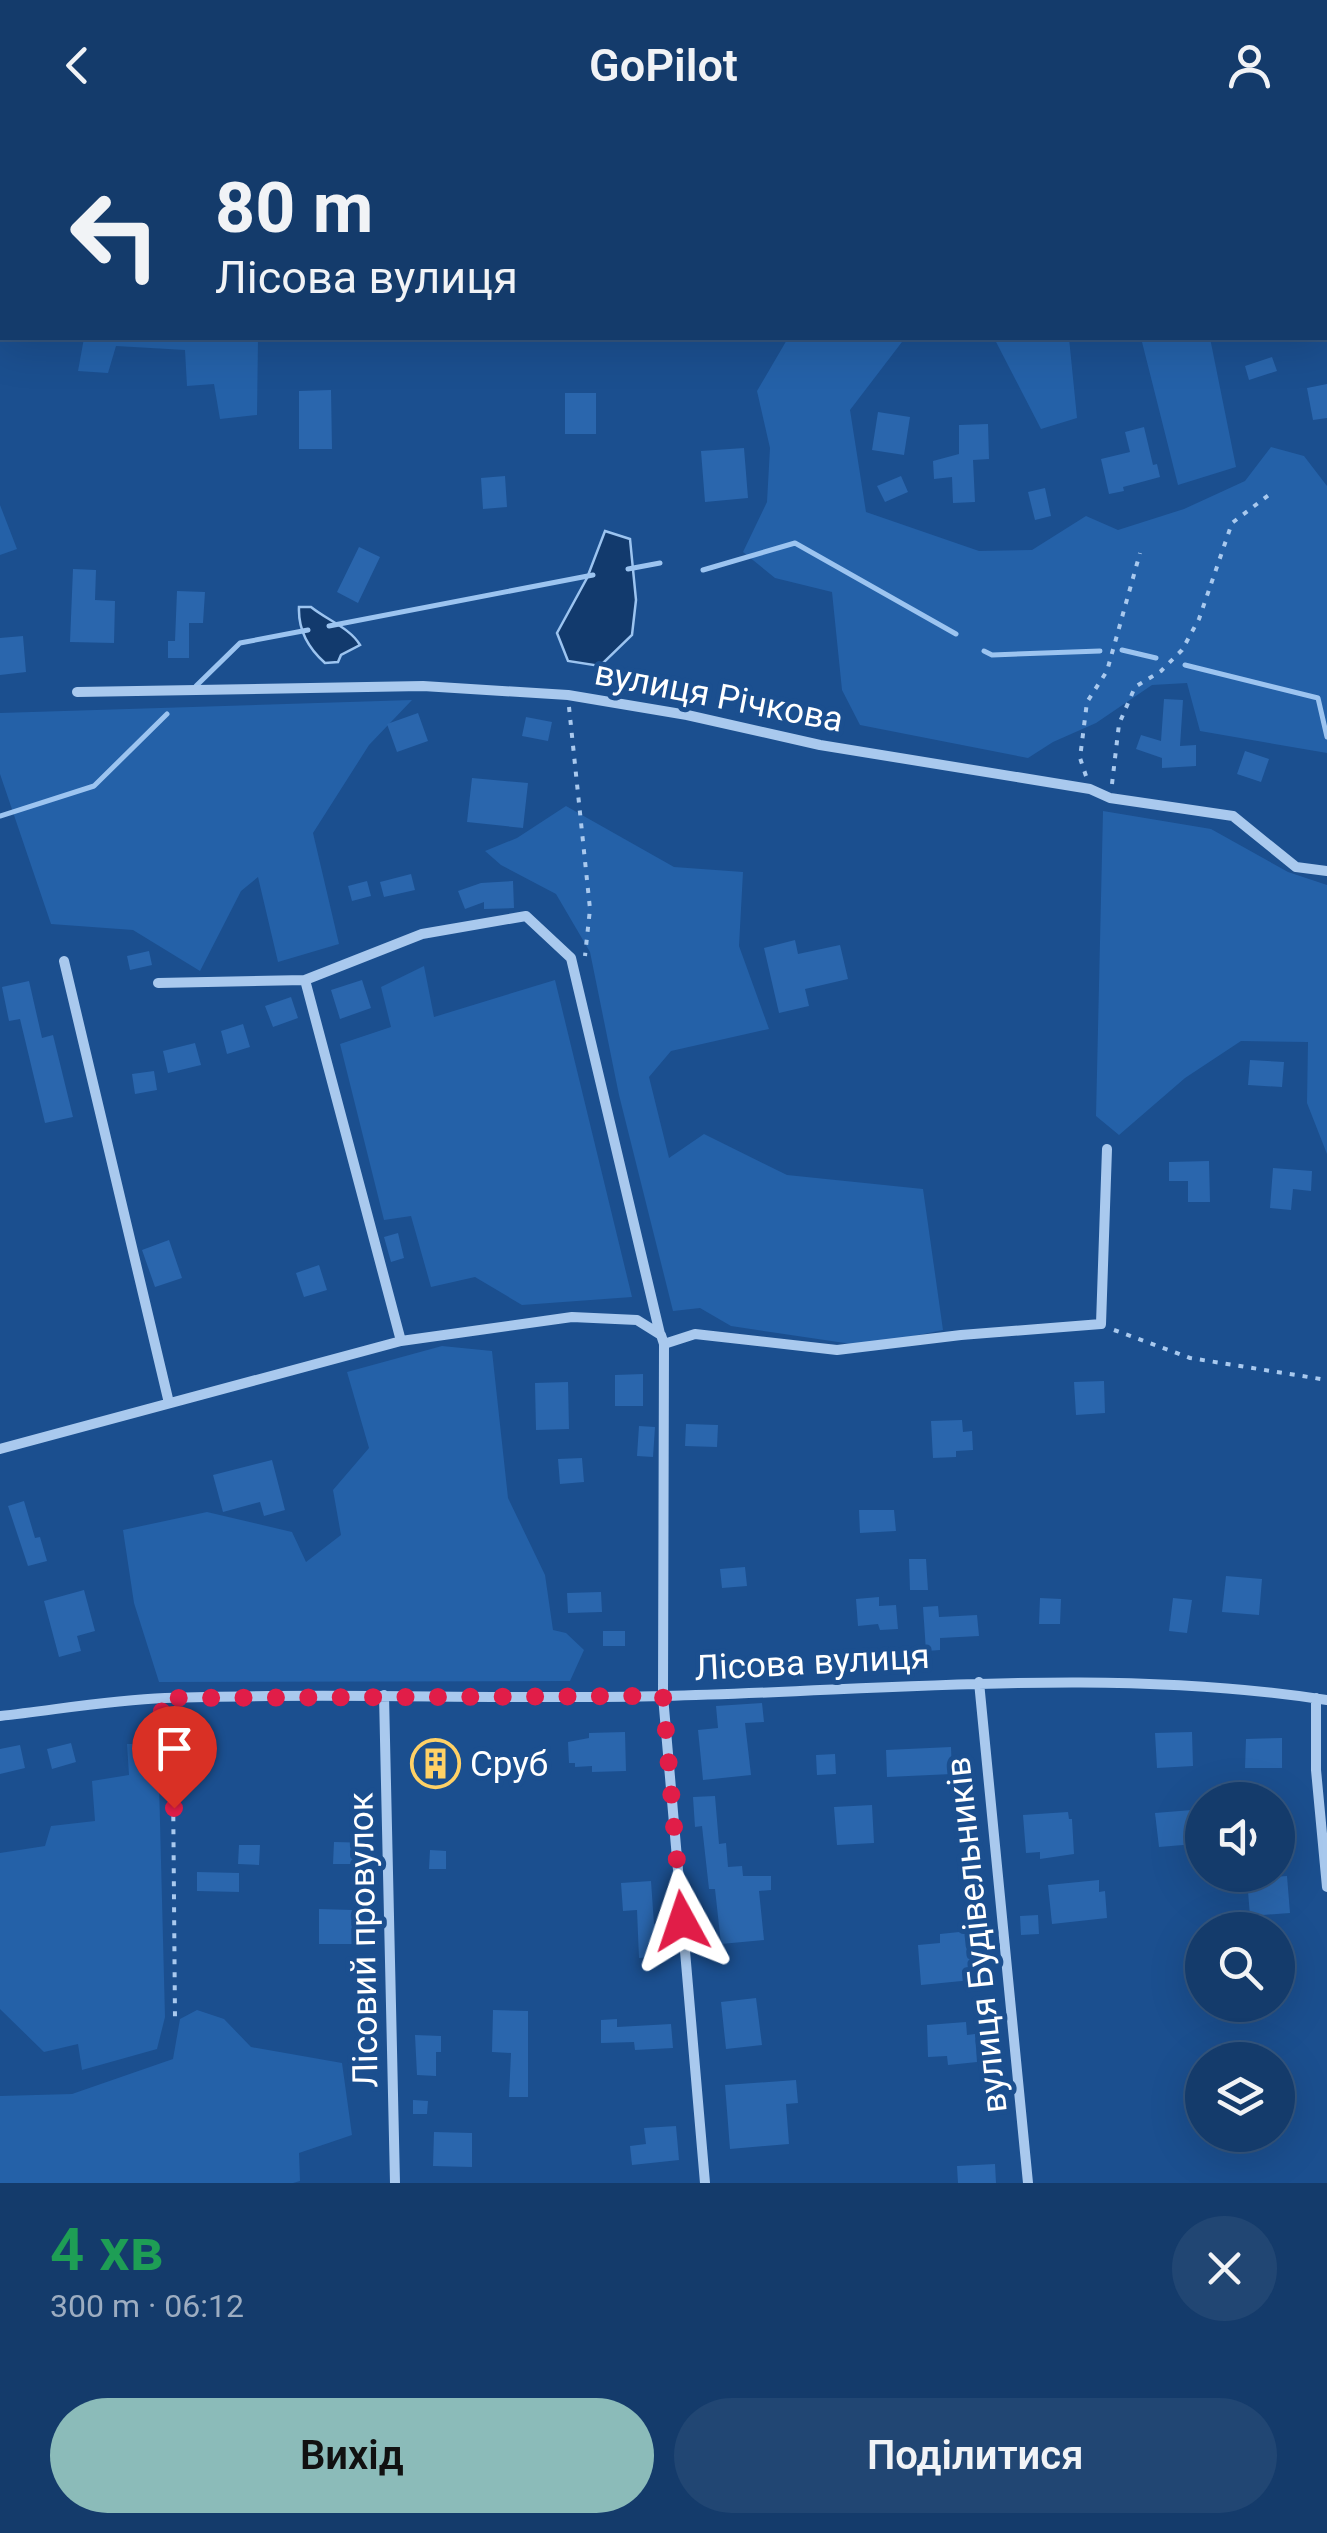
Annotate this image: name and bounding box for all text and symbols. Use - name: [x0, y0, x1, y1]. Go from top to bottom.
- icon: back: [50, 38, 105, 93]
- icon: person: [1222, 38, 1277, 93]
- text: GoPilot: [589, 39, 738, 92]
- text: 80 m: [215, 167, 373, 249]
- icon: left: [50, 170, 180, 300]
- text: Лісова вулиця: [215, 251, 518, 304]
- street label: вулиця Річкова: [591, 652, 847, 741]
- street label: Лісова вулиця: [693, 1636, 931, 1689]
- pin: [132, 1706, 217, 1809]
- icon: arrive: [147, 1721, 202, 1776]
- building icon: Сруб: [409, 1738, 461, 1790]
- place label: Сруб: [470, 1744, 548, 1785]
- street label: вулиця Будівельників: [937, 1755, 1016, 2115]
- map controls: [1185, 1782, 1295, 2152]
- button: sound: [1185, 1782, 1295, 1892]
- street label: Лісовий провулок: [340, 1792, 387, 2088]
- position arrow: [630, 1869, 734, 1973]
- button: search: [1185, 1912, 1295, 2022]
- button: layers: [1185, 2042, 1295, 2152]
- text: 4 хв: [50, 2214, 164, 2285]
- button: close: [1172, 2216, 1277, 2321]
- text: 300 m · 06:12: [50, 2287, 244, 2325]
- button: Вихід: [50, 2398, 654, 2513]
- button: Поділитися: [674, 2398, 1277, 2513]

